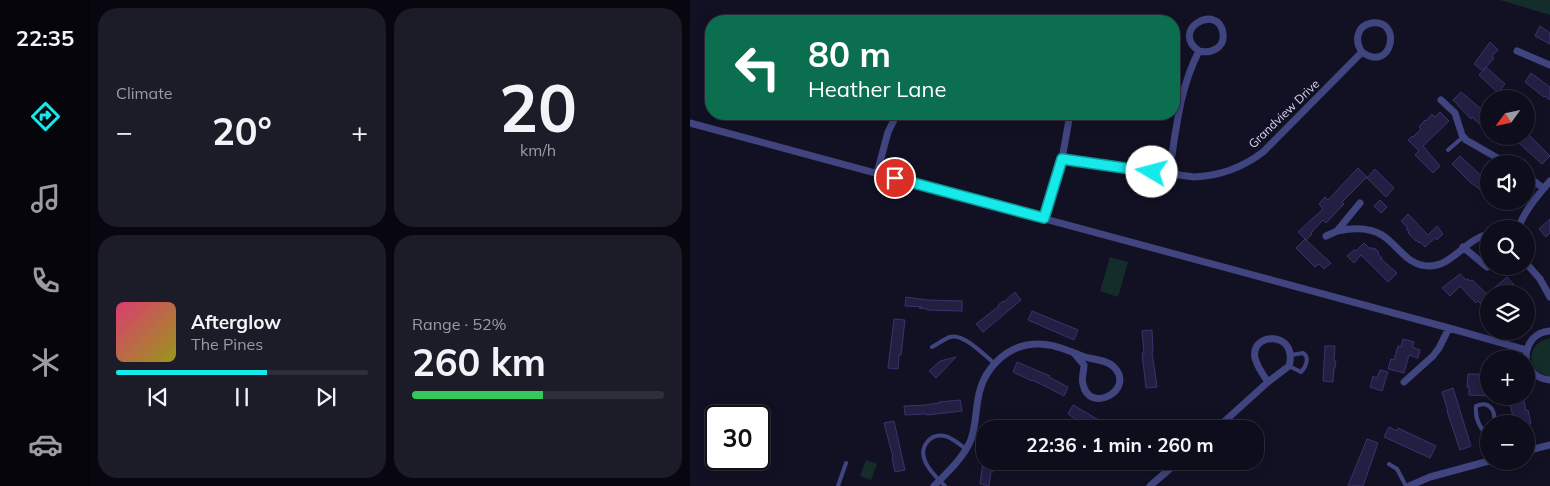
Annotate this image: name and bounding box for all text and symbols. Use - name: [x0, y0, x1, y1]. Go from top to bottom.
- text: 22:35: [16, 24, 74, 52]
- text: 80 m: [808, 32, 891, 76]
- icon: left: [725, 35, 790, 100]
- text: 20: [499, 67, 577, 148]
- text: Heather Lane: [808, 75, 946, 103]
- street label: Grandview Drive: [1245, 76, 1322, 151]
- text: Climate: [116, 83, 172, 103]
- north arrow: [1480, 90, 1535, 145]
- map controls: [1480, 90, 1535, 470]
- icon: directions: [28, 99, 63, 134]
- text: 20°: [212, 107, 272, 155]
- text: −: [116, 114, 133, 149]
- text: +: [351, 114, 368, 149]
- text: km/h: [520, 140, 556, 160]
- position arrow: [1125, 145, 1177, 197]
- button: sound: [1480, 155, 1535, 210]
- pin: [874, 157, 916, 199]
- icon: arrive: [881, 164, 909, 192]
- icon: music: [28, 181, 63, 216]
- button: search: [1480, 220, 1535, 275]
- icon: phone: [28, 263, 63, 298]
- button: layers: [1480, 285, 1535, 340]
- text: Afterglow: [191, 310, 281, 334]
- text: Range · 52%: [412, 314, 507, 334]
- text: The Pines: [191, 334, 263, 354]
- text: 260 km: [412, 338, 546, 386]
- icon: climate: [28, 345, 63, 380]
- button: +: [1480, 350, 1535, 405]
- icon: previous: [144, 383, 172, 411]
- icon: pause: [228, 383, 256, 411]
- icon: next: [312, 383, 340, 411]
- speed limit sign: 30: [705, 405, 770, 470]
- button: −: [1480, 415, 1535, 470]
- icon: car: [28, 427, 63, 462]
- text: 22:36 · 1 min · 260 m: [1026, 433, 1214, 457]

